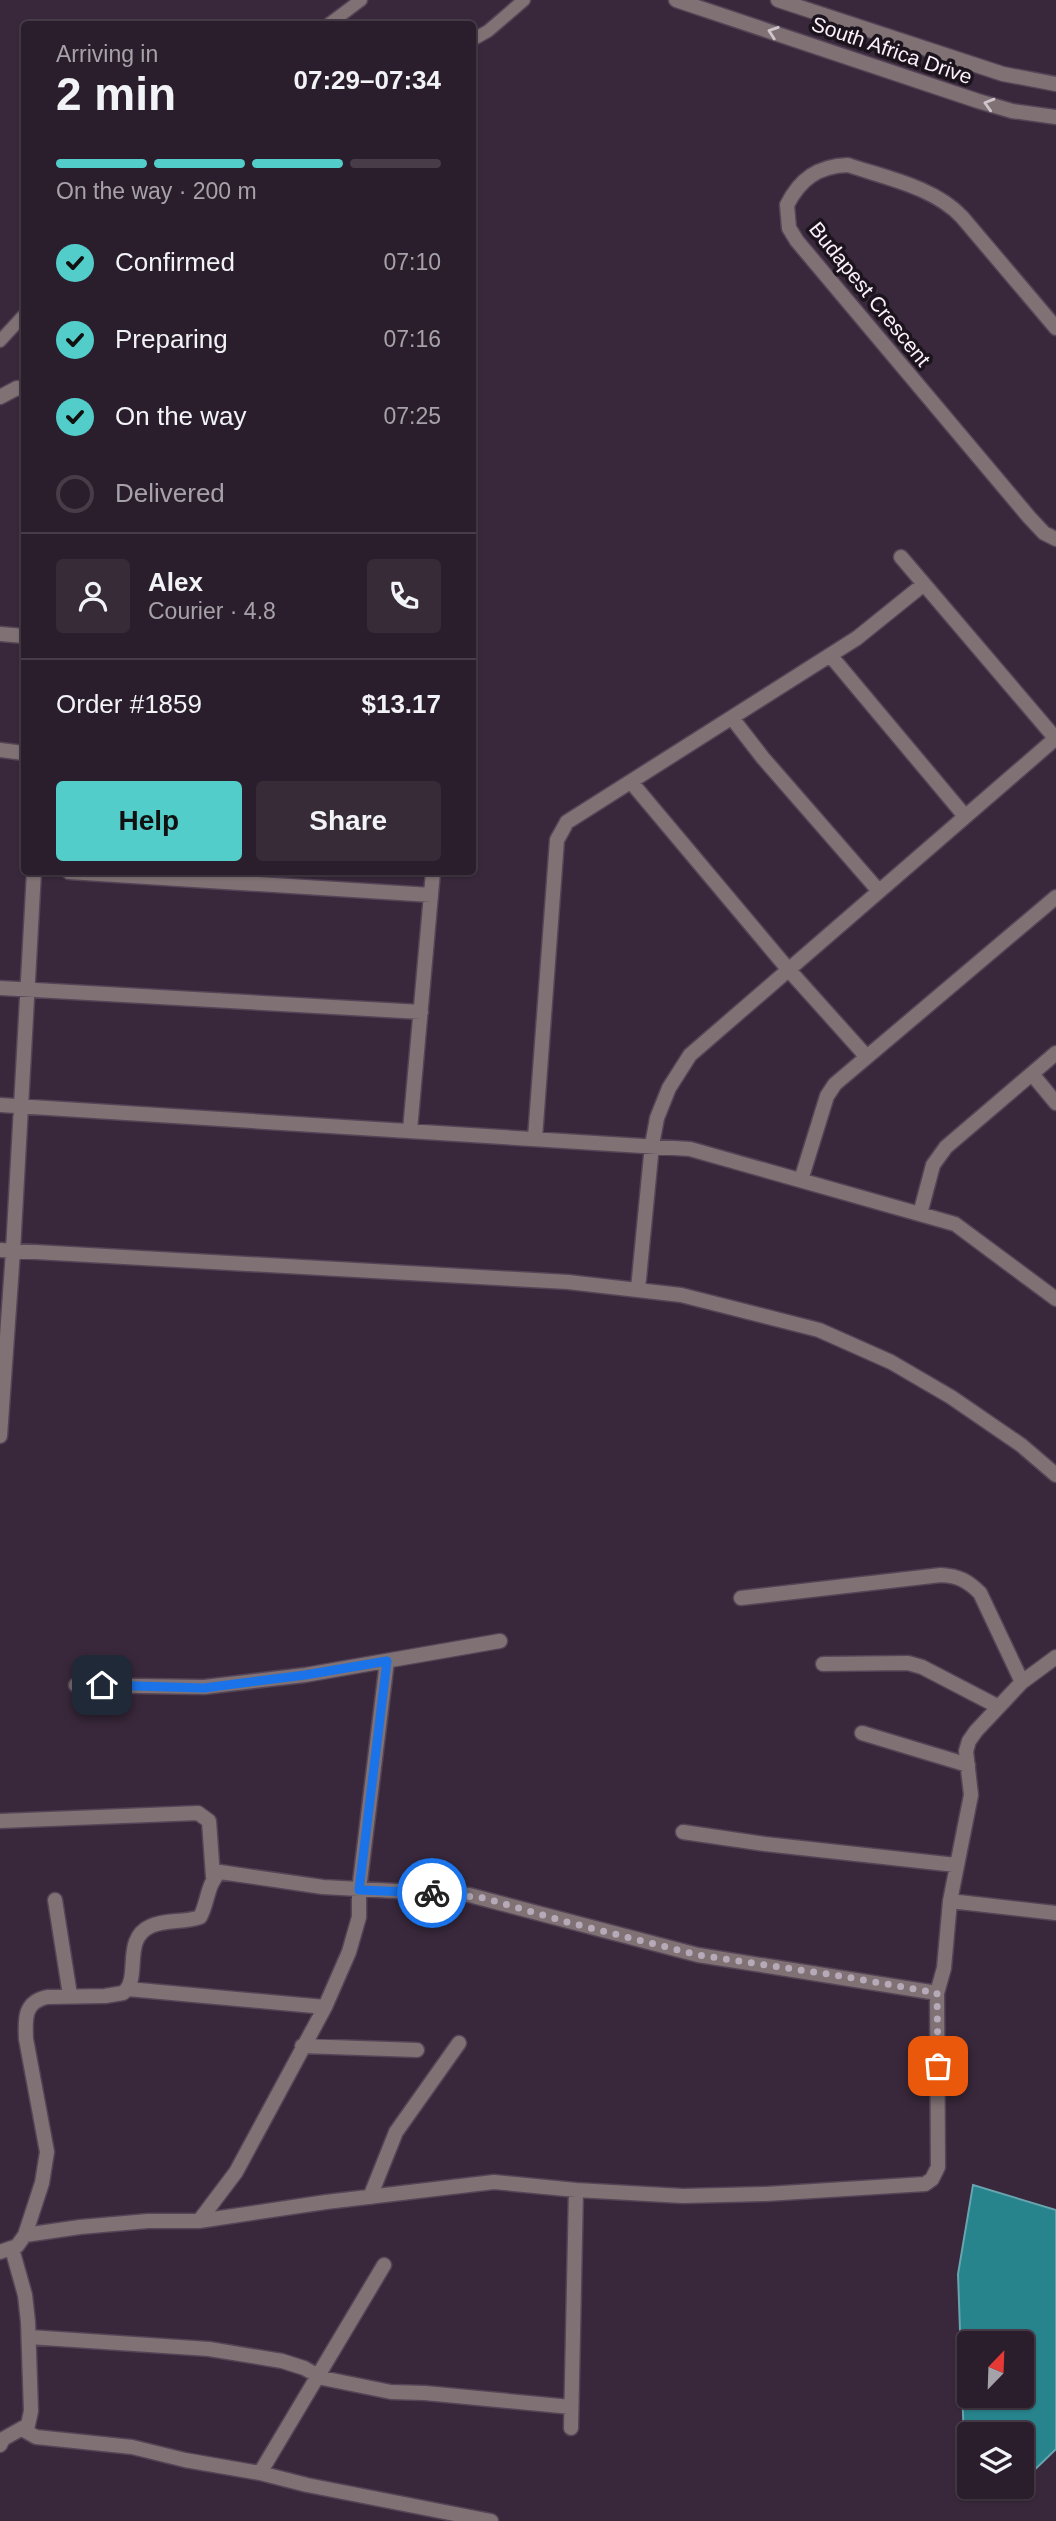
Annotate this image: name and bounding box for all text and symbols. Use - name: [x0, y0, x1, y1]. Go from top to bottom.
- street label: South Africa Drive: [809, 12, 975, 88]
- one-way arrow: [768, 26, 780, 41]
- text: Arriving in: [56, 41, 158, 67]
- text: 07:29–07:34: [294, 65, 441, 95]
- text: 2 min: [56, 68, 176, 120]
- one-way arrow: [983, 98, 995, 113]
- text: On the way · 200 m: [56, 178, 257, 204]
- street label: Budapest Crescent: [805, 217, 935, 371]
- icon: check: [56, 244, 94, 282]
- text: Confirmed: [115, 247, 235, 277]
- text: 07:10: [383, 249, 441, 275]
- icon: check: [56, 321, 94, 359]
- text: Preparing: [115, 324, 228, 354]
- text: 07:16: [383, 326, 441, 352]
- icon: check: [56, 398, 94, 436]
- text: On the way: [115, 401, 247, 431]
- text: 07:25: [383, 403, 441, 429]
- text: Delivered: [115, 478, 225, 508]
- button: person: [56, 559, 130, 633]
- button: phone: [367, 559, 441, 633]
- text: Alex: [148, 567, 203, 597]
- text: Courier · 4.8: [148, 598, 276, 624]
- text: Order #1859: [56, 689, 202, 719]
- text: $13.17: [361, 689, 441, 719]
- button: Help: [56, 781, 242, 861]
- button: Share: [256, 781, 441, 861]
- pin: [72, 1655, 132, 1715]
- icon: home: [83, 1666, 121, 1704]
- courier: [397, 1858, 467, 1928]
- icon: bike: [413, 1874, 451, 1912]
- pin: [908, 2036, 968, 2096]
- icon: bag: [919, 2047, 957, 2085]
- north arrow: [957, 2331, 1034, 2408]
- map controls: [957, 2331, 1034, 2499]
- button: layers: [957, 2422, 1034, 2499]

